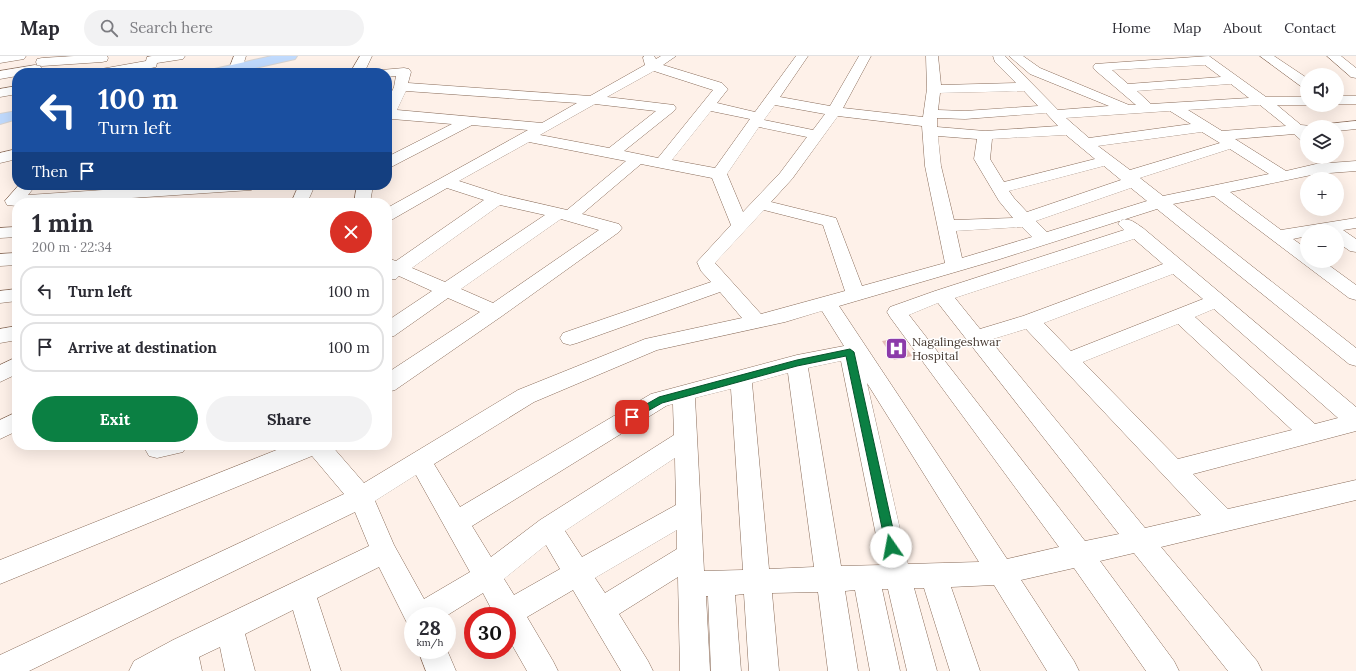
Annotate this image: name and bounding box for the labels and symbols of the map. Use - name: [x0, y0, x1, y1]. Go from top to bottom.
- place label: Nagalingeshwar Hospital: [912, 334, 1001, 363]
- hospital icon: Nagalingeshwar Hospital: [884, 335, 910, 361]
- pin: [615, 400, 649, 434]
- position arrow: [870, 526, 912, 568]
- speed limit sign: 30: [464, 607, 516, 659]

